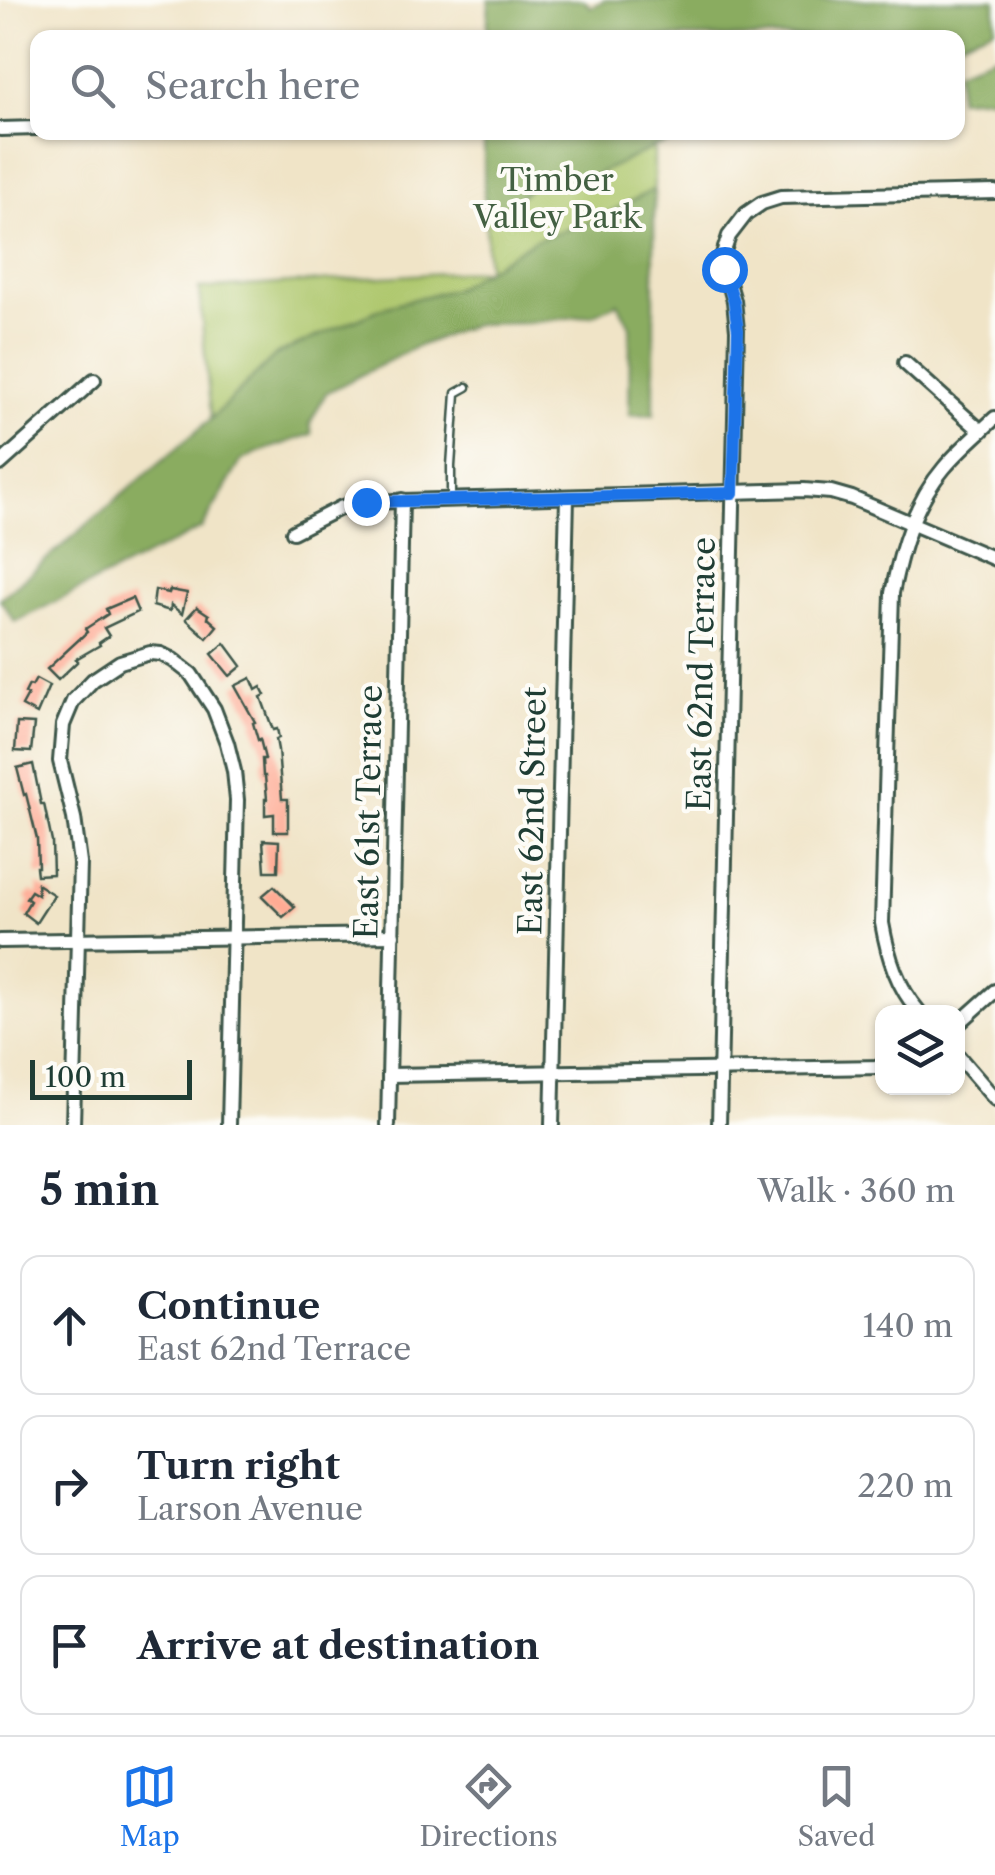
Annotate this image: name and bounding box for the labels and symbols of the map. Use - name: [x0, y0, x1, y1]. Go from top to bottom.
- park label: Timber Valley Park: [472, 160, 643, 236]
- route start: [702, 247, 748, 293]
- route end: [344, 480, 390, 526]
- street label: East 62nd Terrace: [679, 537, 723, 811]
- street label: East 61st Terrace: [346, 684, 390, 940]
- street label: East 62nd Street: [510, 686, 554, 936]
- scale bar: [30, 1055, 192, 1100]

